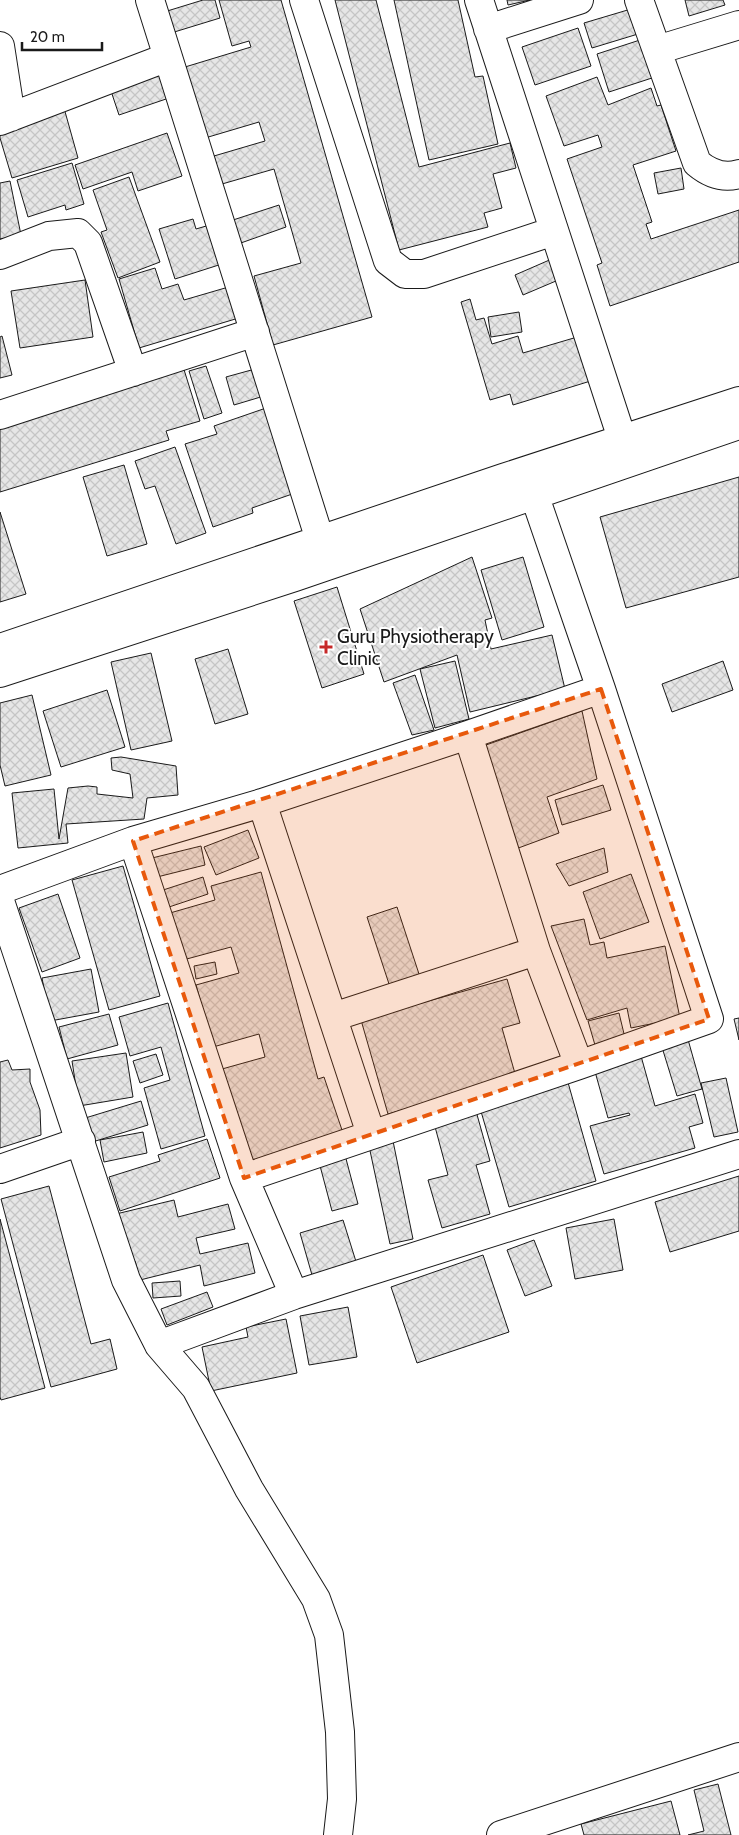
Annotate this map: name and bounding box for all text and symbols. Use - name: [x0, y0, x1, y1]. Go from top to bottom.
- scale bar: [22, 20, 102, 52]
- text: 20 m: [30, 28, 65, 46]
- place label: Guru Physiotherapy Clinic: [337, 625, 494, 670]
- marker: Guru Physiotherapy Clinic: [319, 640, 333, 654]

